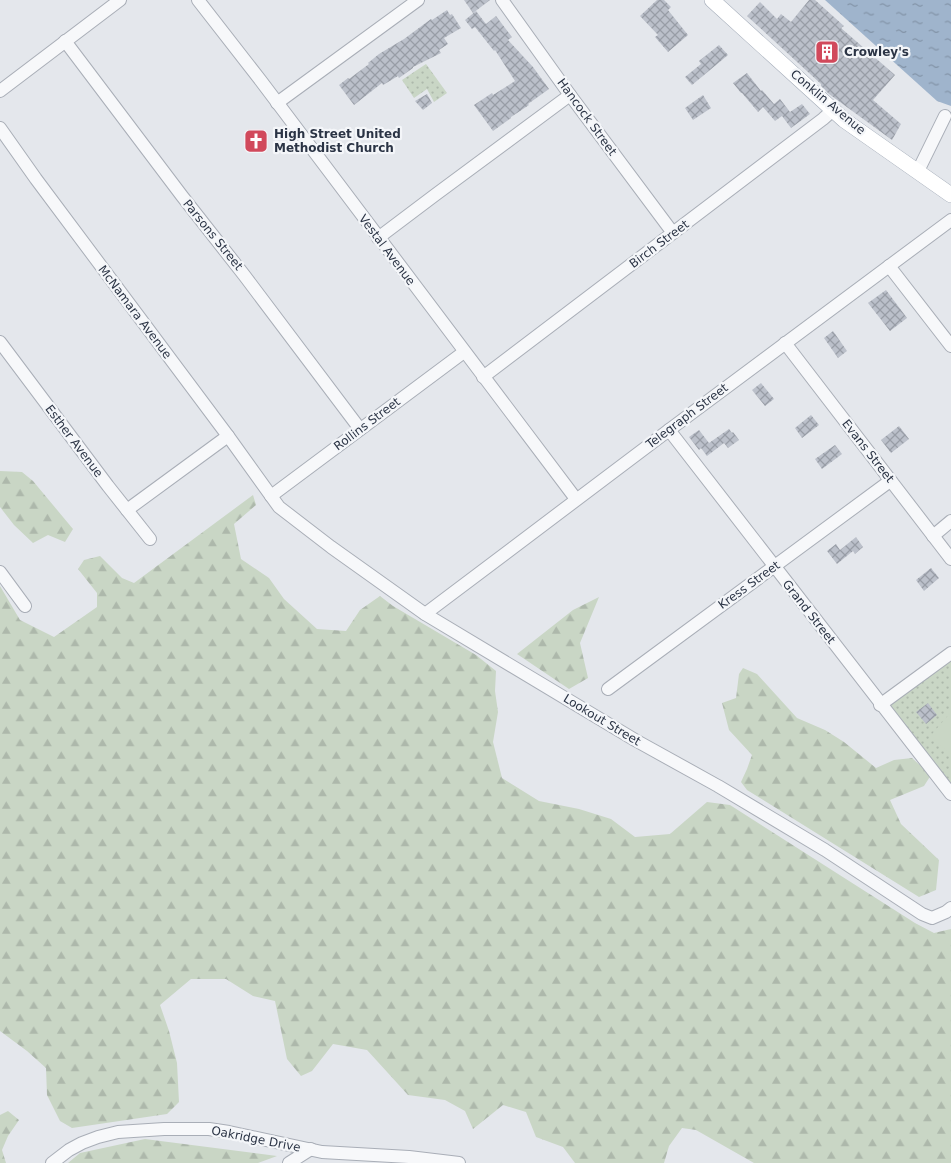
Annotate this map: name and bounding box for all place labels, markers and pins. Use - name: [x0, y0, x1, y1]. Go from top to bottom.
- building icon: Crowley's: [814, 39, 840, 65]
- place label: Crowley's: [844, 45, 909, 59]
- place label: High Street United Methodist Church: [274, 127, 401, 155]
- church icon: High Street United Methodist Church: [243, 128, 269, 154]

